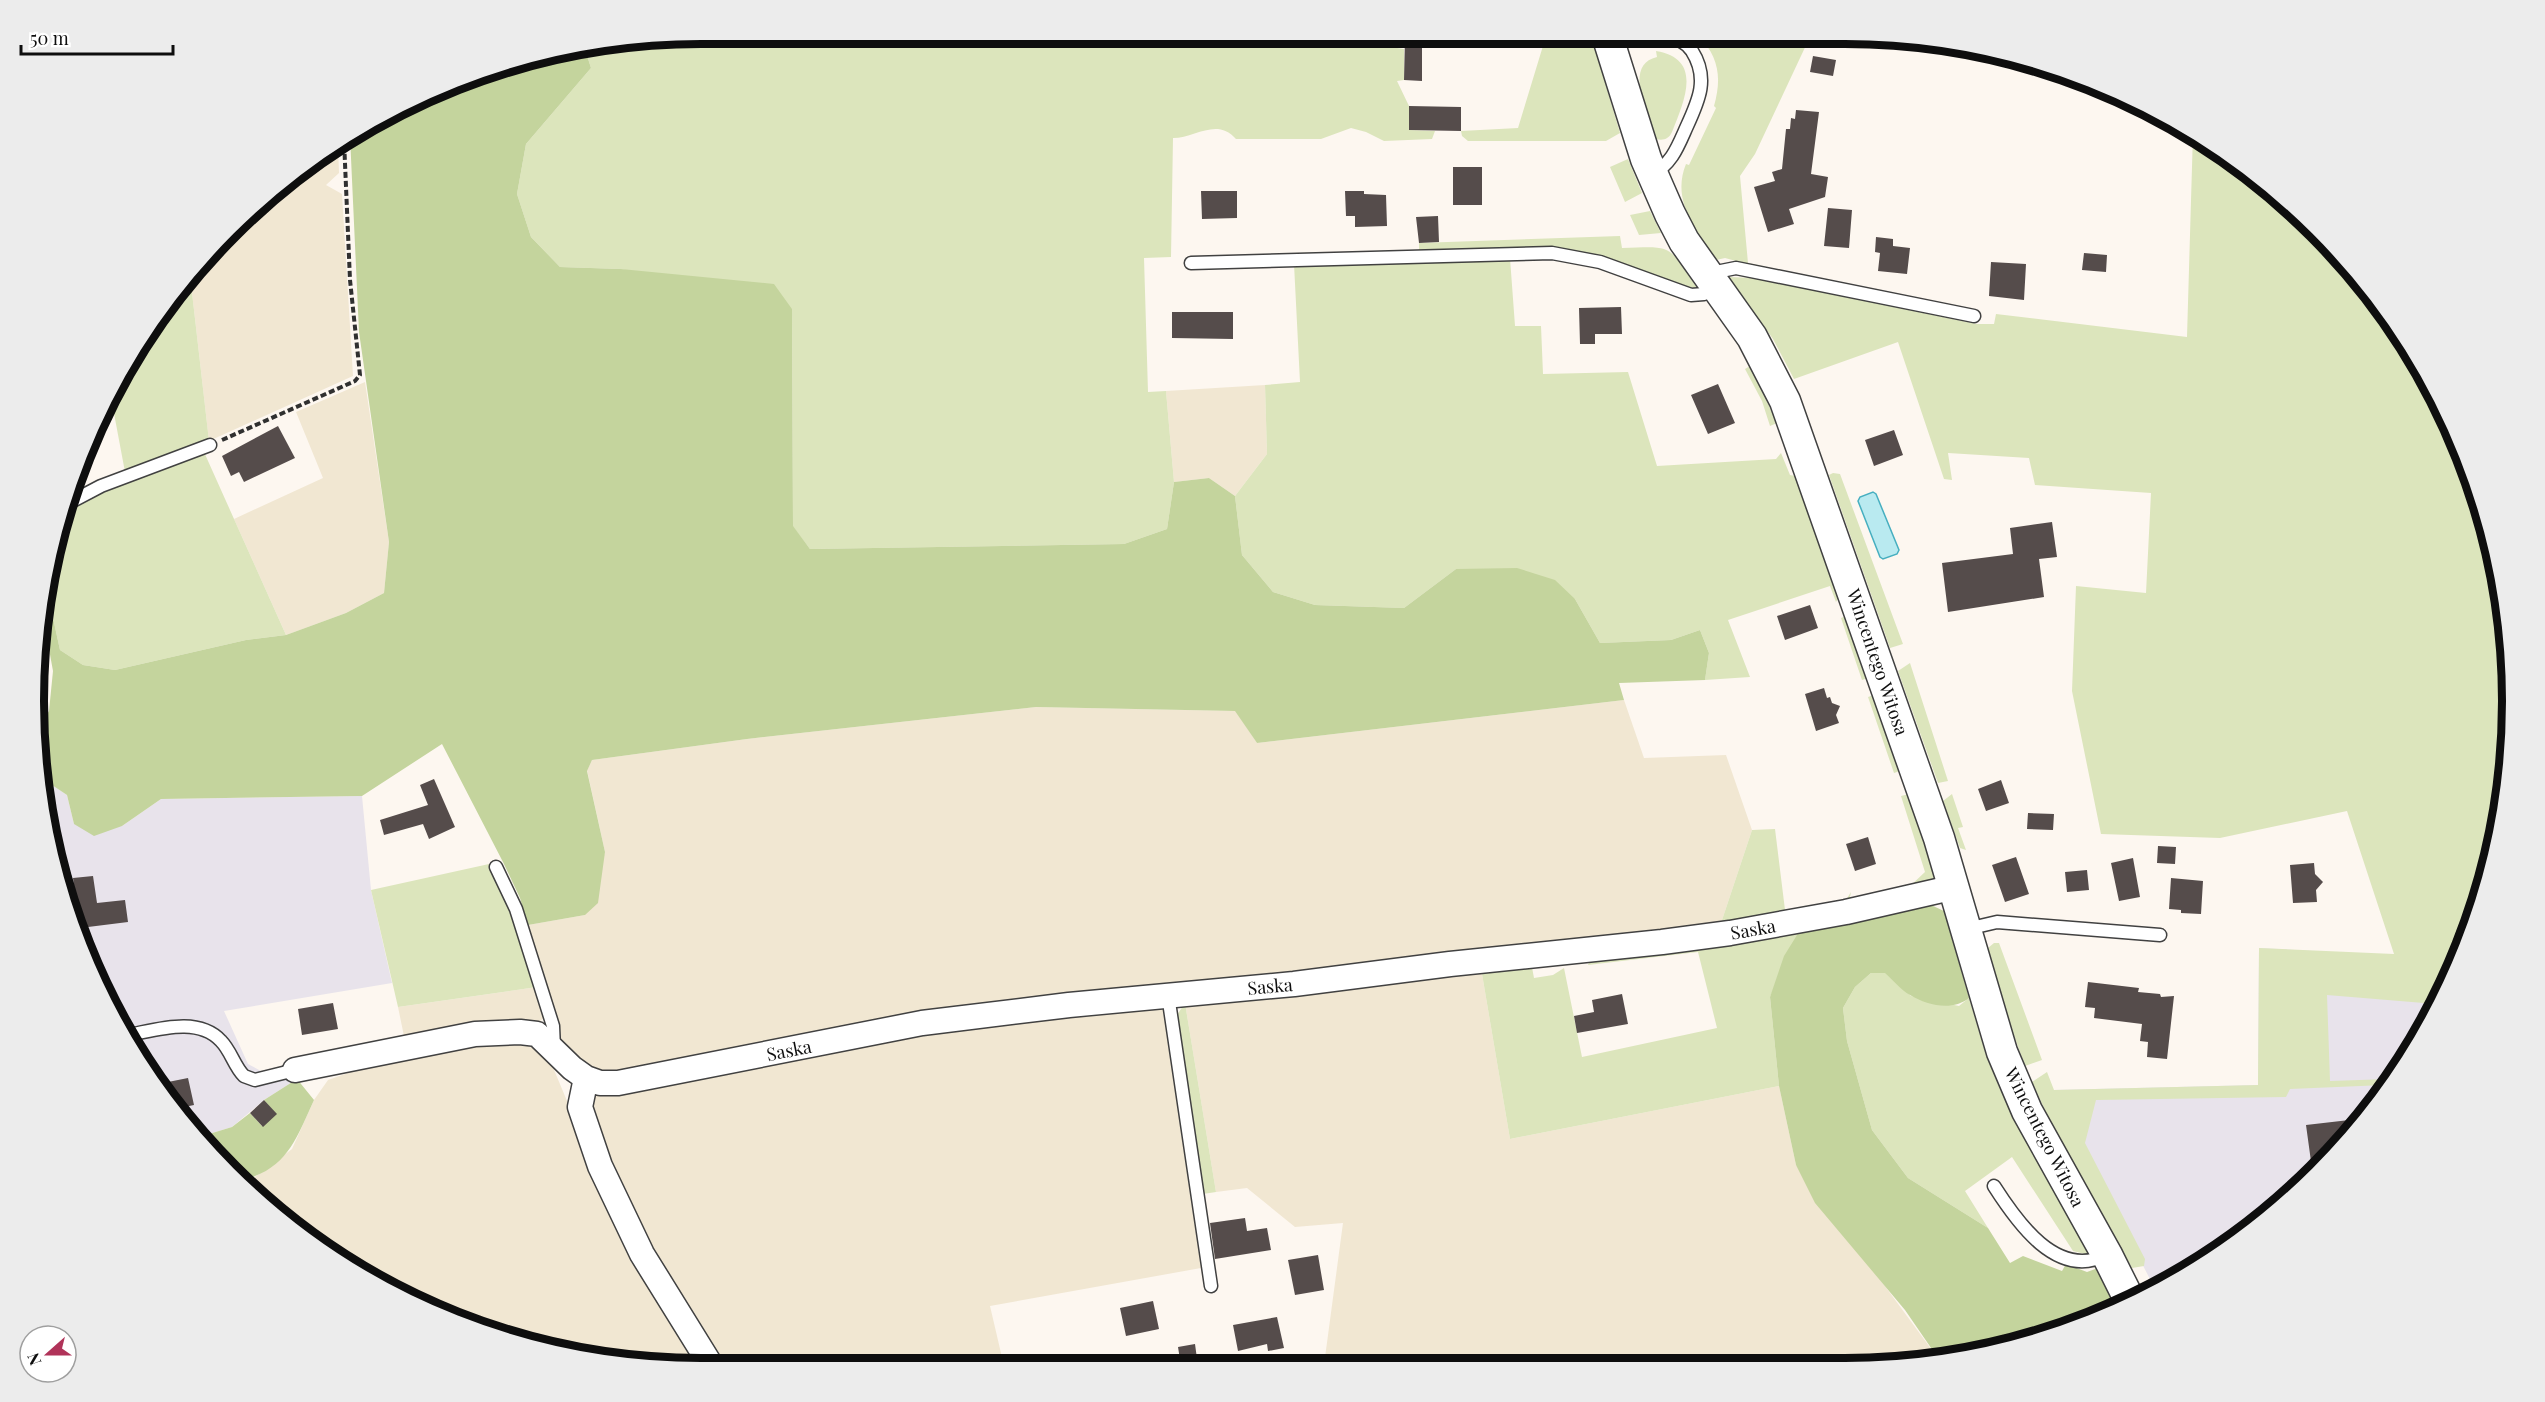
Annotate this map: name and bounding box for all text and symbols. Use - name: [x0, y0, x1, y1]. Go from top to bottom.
- scale bar: [21, 18, 172, 56]
- text: 50 m: [30, 26, 69, 50]
- street label: Wincentego Witosa: [1841, 585, 1914, 738]
- street label: Saska: [1729, 913, 1777, 945]
- street label: Saska: [1246, 972, 1294, 1000]
- street label: Saska: [764, 1034, 814, 1066]
- street label: Wincentego Witosa: [1999, 1062, 2091, 1211]
- north arrow: [18, 1324, 78, 1384]
- text: N: [21, 1350, 45, 1369]

